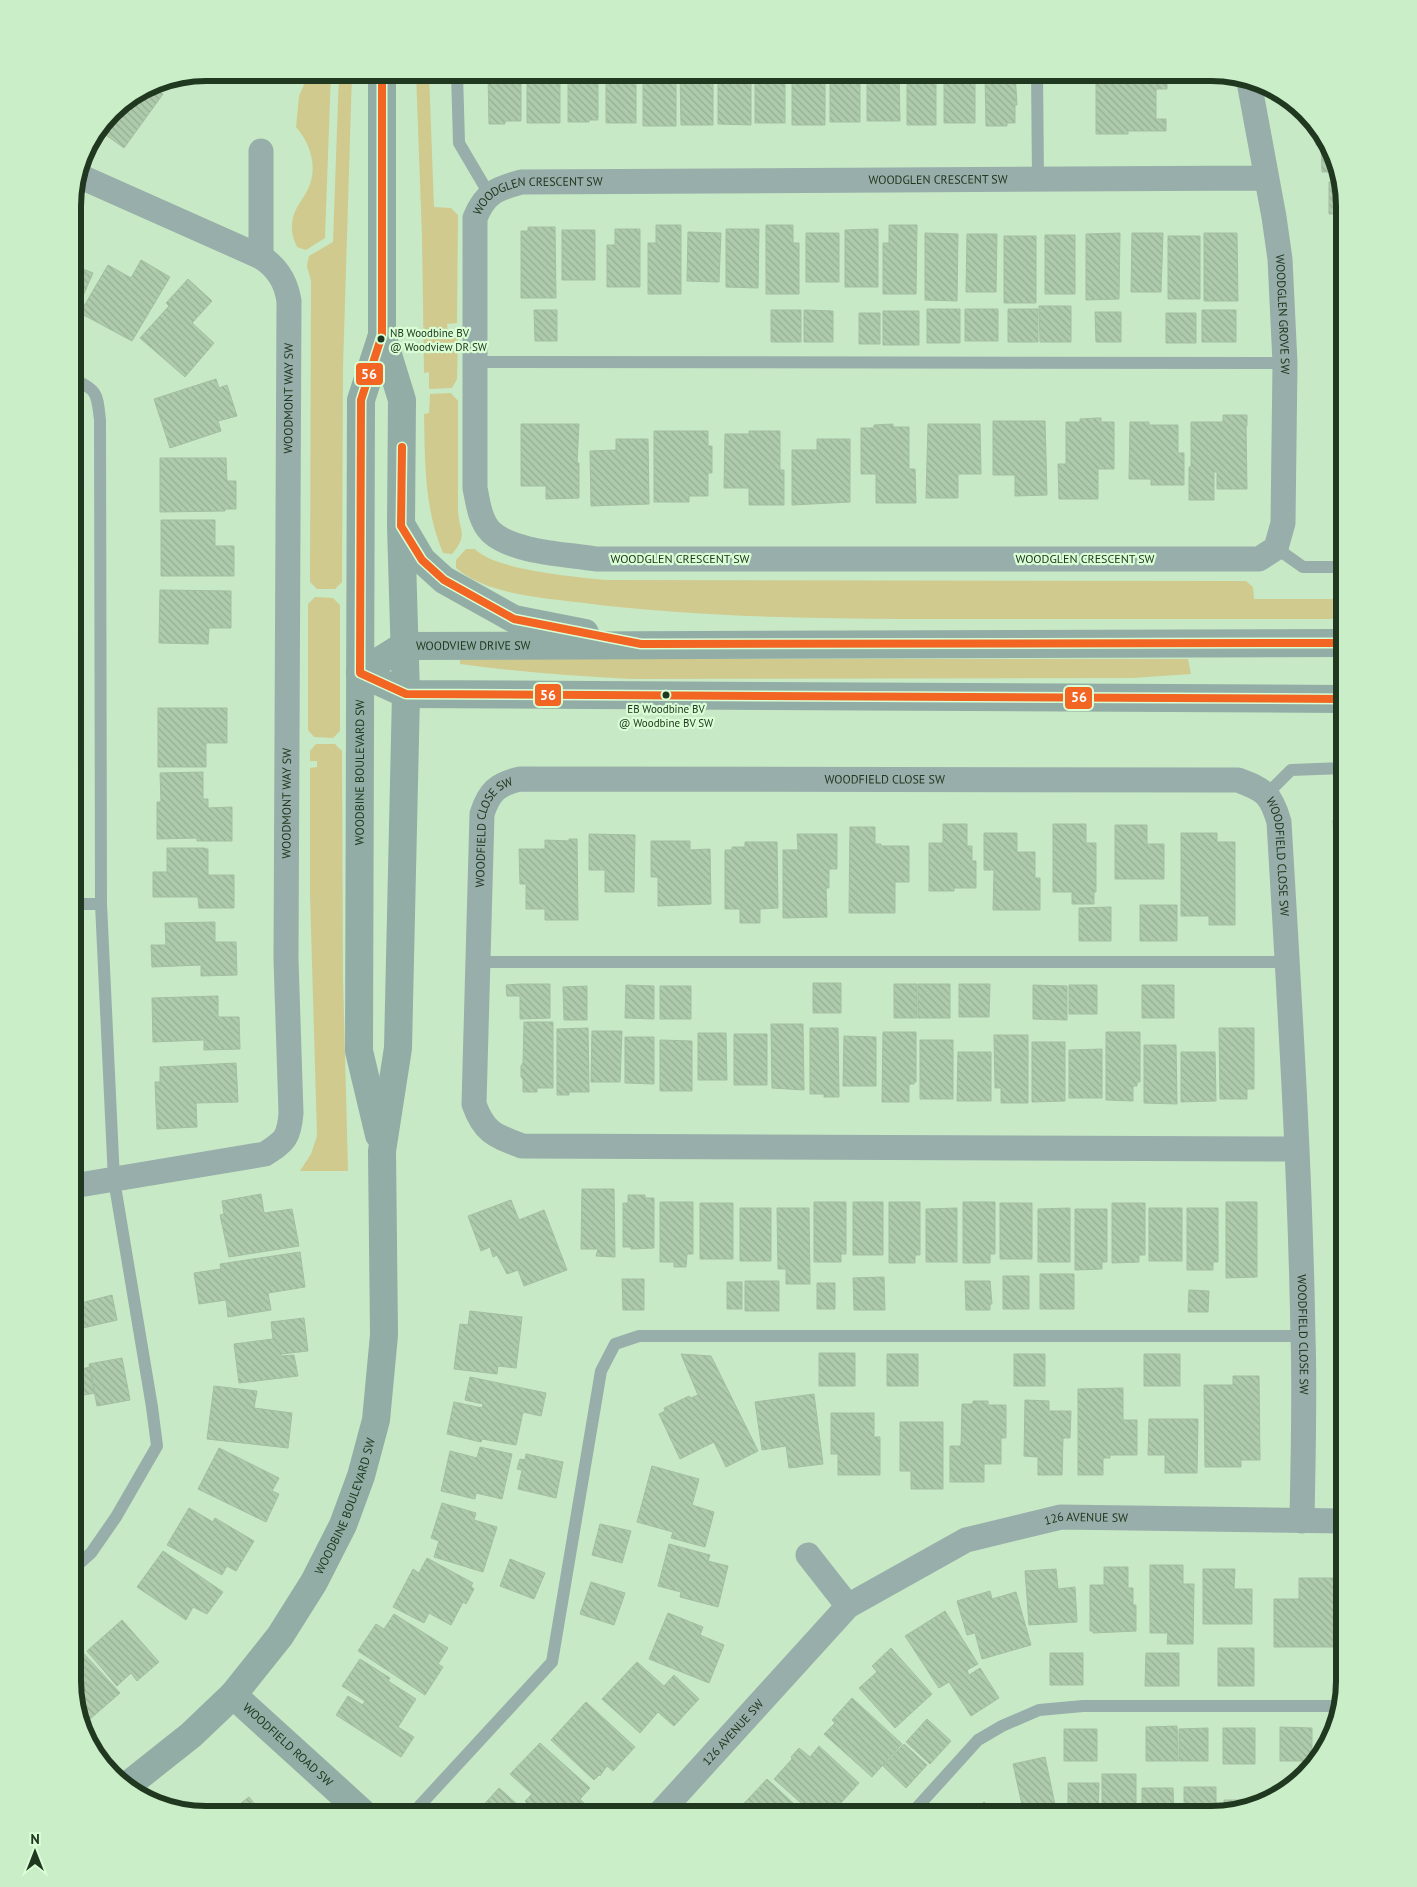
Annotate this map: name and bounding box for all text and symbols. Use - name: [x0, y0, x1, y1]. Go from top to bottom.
- street label: WOODGLEN CRESCENT SW: [868, 171, 1008, 187]
- street label: WOODGLEN CRESCENT SW: [469, 174, 603, 217]
- street label: WOODGLEN GROVE SW: [1273, 254, 1293, 374]
- place label: NB Woodbine BV @ Woodview DR SW: [390, 326, 488, 354]
- marker: NB Woodbine BV @ Woodview DR SW: [376, 334, 386, 344]
- street label: WOODMONT WAY SW: [280, 343, 296, 454]
- line badge: 56: [355, 362, 384, 386]
- text: 56: [361, 365, 377, 383]
- street label: WOODGLEN CRESCENT SW: [610, 551, 750, 566]
- street label: WOODGLEN CRESCENT SW: [1015, 551, 1155, 566]
- street label: WOODVIEW DRIVE SW: [416, 638, 531, 653]
- line badge: 56: [534, 683, 562, 707]
- text: 56: [540, 686, 556, 704]
- line badge: 56: [1064, 686, 1093, 710]
- text: 56: [1071, 688, 1087, 706]
- marker: EB Woodbine BV @ Woodbine BV SW: [661, 690, 671, 700]
- street label: WOODBINE BOULEVARD SW: [352, 699, 367, 845]
- place label: EB Woodbine BV @ Woodbine BV SW: [619, 702, 714, 730]
- street label: WOODMONT WAY SW: [278, 748, 294, 859]
- street label: WOODFIELD CLOSE SW: [825, 771, 945, 787]
- street label: WOODFIELD CLOSE SW: [472, 773, 515, 887]
- street label: WOODFIELD CLOSE SW: [1263, 794, 1293, 917]
- street label: WOODFIELD CLOSE SW: [1295, 1274, 1312, 1395]
- street label: WOODBINE BOULEVARD SW: [311, 1436, 378, 1577]
- street label: 126 AVENUE SW: [1043, 1509, 1128, 1528]
- street label: 126 AVENUE SW: [699, 1696, 766, 1768]
- street label: WOODFIELD ROAD SW: [240, 1700, 336, 1789]
- north arrow: [10, 1827, 60, 1877]
- text: N: [30, 1830, 40, 1848]

